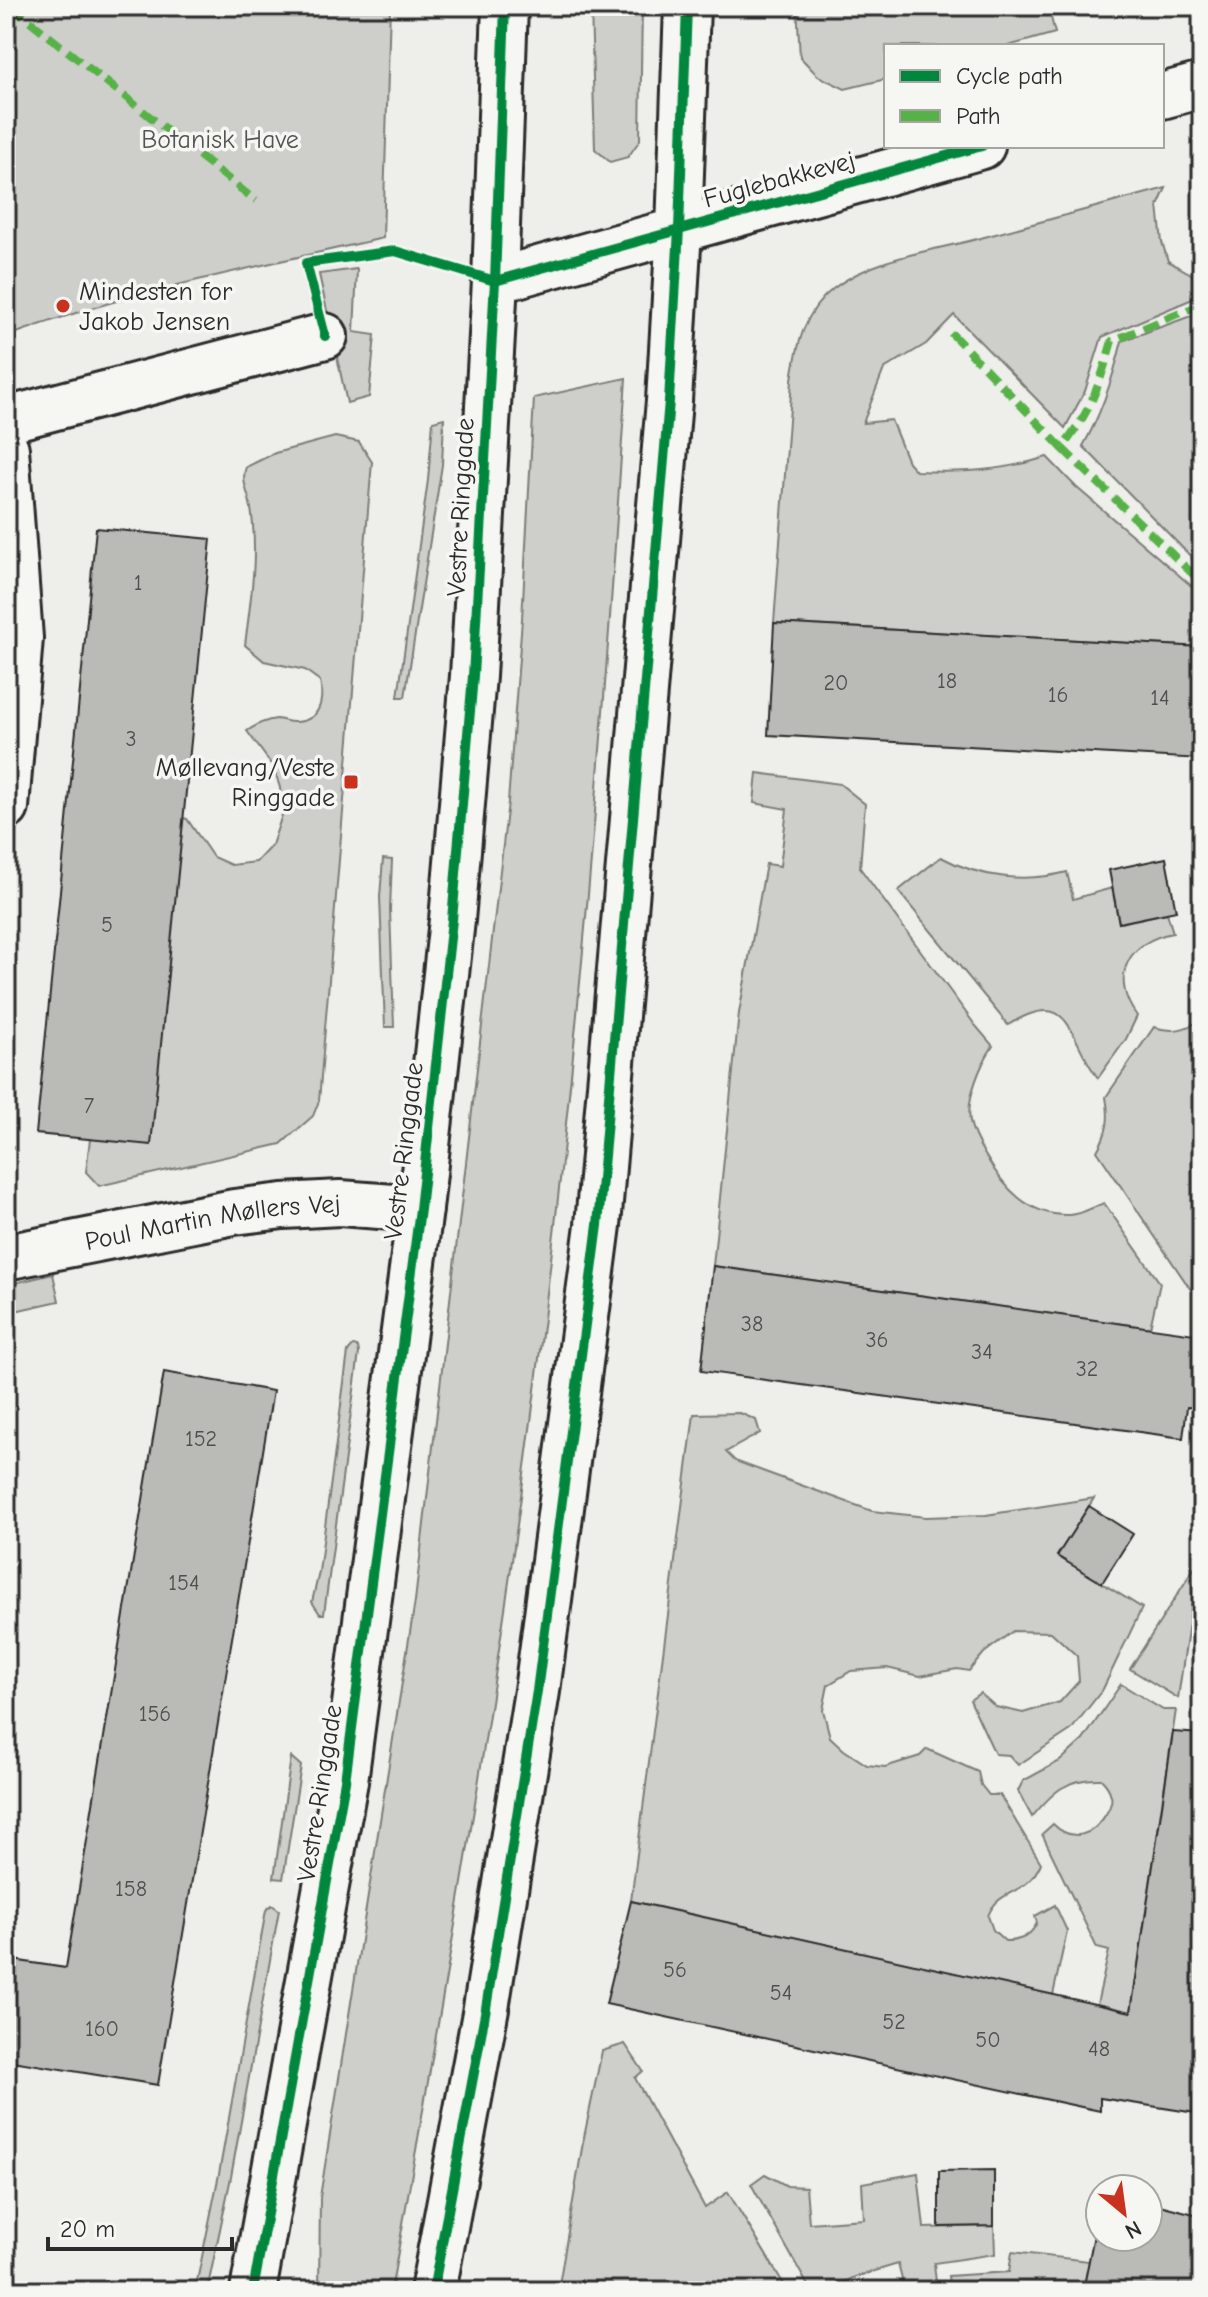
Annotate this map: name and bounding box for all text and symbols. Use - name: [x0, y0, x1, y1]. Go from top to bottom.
- legend: [884, 44, 1164, 148]
- text: Cycle path: [956, 62, 1063, 90]
- text: Path: [956, 102, 1001, 130]
- park label: Botanisk Have: [141, 125, 299, 155]
- street label: Fuglebakkevej: [700, 145, 858, 215]
- place label: Mindesten for Jakob Jensen: [79, 277, 233, 337]
- marker: Mindesten for Jakob Jensen: [54, 297, 72, 315]
- street label: Vestre Ringgade: [441, 417, 481, 597]
- house number: 1: [134, 570, 142, 596]
- house number: 18: [937, 668, 957, 694]
- house number: 20: [824, 670, 848, 696]
- house number: 16: [1048, 682, 1068, 708]
- house number: 14: [1150, 685, 1170, 711]
- house number: 3: [125, 726, 137, 752]
- place label: Møllevang/Veste Ringgade: [156, 753, 335, 813]
- marker: Møllevang/Veste Ringgade: [342, 773, 360, 791]
- house number: 5: [101, 912, 113, 938]
- street label: Vestre Ringgade: [378, 1061, 430, 1242]
- house number: 7: [84, 1093, 95, 1119]
- street label: Poul Martin Møllers Vej: [83, 1189, 341, 1257]
- house number: 38: [741, 1311, 763, 1337]
- house number: 36: [865, 1327, 889, 1353]
- house number: 34: [971, 1339, 993, 1365]
- house number: 32: [1076, 1356, 1098, 1382]
- house number: 152: [185, 1426, 217, 1452]
- house number: 154: [168, 1570, 200, 1596]
- house number: 156: [139, 1701, 171, 1727]
- street label: Vestre Ringgade: [291, 1703, 349, 1884]
- house number: 158: [115, 1876, 147, 1902]
- house number: 56: [663, 1957, 687, 1983]
- house number: 54: [770, 1980, 792, 2006]
- house number: 52: [882, 2009, 906, 2035]
- house number: 160: [85, 2016, 119, 2042]
- house number: 50: [975, 2027, 1001, 2053]
- house number: 48: [1088, 2036, 1110, 2062]
- north arrow: [1084, 2173, 1164, 2253]
- scale bar: [48, 2201, 232, 2251]
- text: 20 m: [60, 2215, 115, 2243]
- text: N: [1121, 2215, 1146, 2244]

